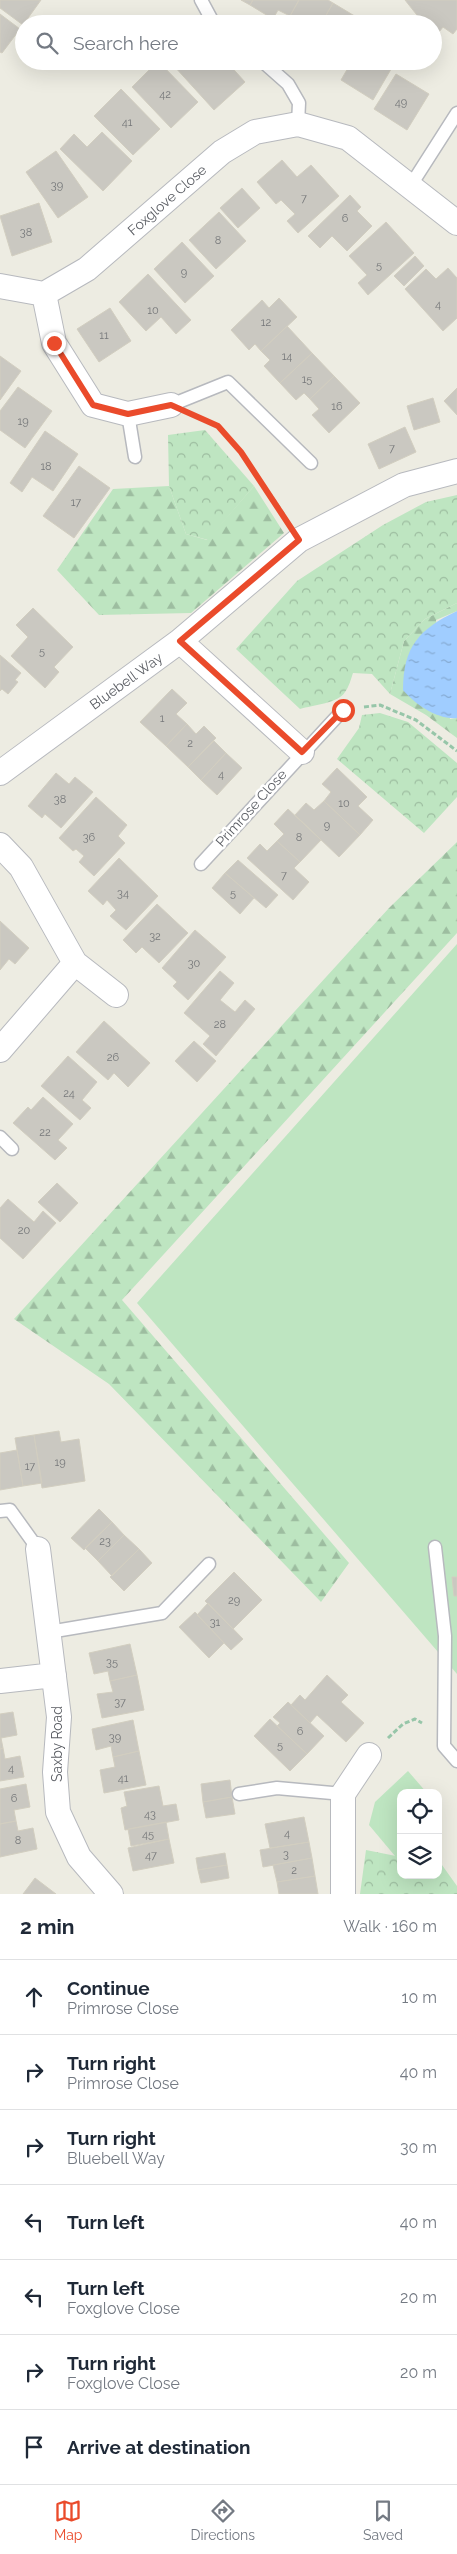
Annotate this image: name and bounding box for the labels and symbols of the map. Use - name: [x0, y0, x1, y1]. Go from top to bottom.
- house number: 42: [159, 88, 171, 101]
- house number: 49: [395, 96, 407, 109]
- house number: 41: [122, 116, 133, 129]
- street label: Foxglove Close: [124, 162, 210, 238]
- house number: 39: [51, 179, 63, 192]
- house number: 7: [301, 192, 307, 205]
- house number: 6: [342, 212, 349, 225]
- house number: 38: [20, 226, 32, 239]
- house number: 8: [215, 234, 221, 247]
- house number: 5: [376, 259, 382, 272]
- house number: 9: [181, 266, 187, 279]
- house number: 4: [435, 298, 441, 311]
- house number: 10: [147, 304, 159, 317]
- house number: 12: [261, 316, 271, 329]
- house number: 11: [99, 329, 109, 342]
- route end: [43, 332, 66, 355]
- house number: 14: [282, 350, 292, 363]
- house number: 15: [302, 373, 312, 386]
- house number: 16: [331, 400, 343, 413]
- house number: 19: [17, 415, 29, 428]
- house number: 7: [389, 442, 395, 455]
- house number: 18: [40, 460, 52, 473]
- house number: 17: [71, 496, 81, 509]
- house number: 5: [39, 645, 45, 658]
- street label: Bluebell Way: [87, 649, 166, 713]
- route start: [332, 699, 355, 722]
- house number: 1: [160, 712, 165, 725]
- house number: 2: [187, 737, 193, 750]
- street label: Primrose Close: [212, 766, 290, 850]
- house number: 4: [218, 768, 224, 781]
- house number: 38: [54, 793, 66, 806]
- house number: 10: [338, 797, 350, 810]
- house number: 9: [324, 819, 330, 832]
- house number: 36: [83, 831, 96, 844]
- house number: 8: [296, 831, 302, 844]
- house number: 7: [281, 869, 287, 882]
- house number: 34: [117, 887, 129, 900]
- house number: 5: [230, 887, 236, 900]
- house number: 32: [149, 930, 161, 943]
- house number: 30: [188, 957, 201, 970]
- house number: 28: [214, 1018, 226, 1031]
- house number: 26: [107, 1051, 120, 1064]
- house number: 24: [63, 1087, 75, 1100]
- house number: 22: [39, 1126, 51, 1139]
- house number: 20: [18, 1224, 30, 1237]
- house number: 19: [54, 1456, 66, 1469]
- house number: 17: [25, 1460, 35, 1473]
- house number: 23: [99, 1535, 111, 1548]
- house number: 29: [228, 1594, 240, 1607]
- house number: 31: [210, 1616, 221, 1629]
- house number: 35: [106, 1656, 118, 1669]
- house number: 37: [114, 1696, 126, 1709]
- street label: Saxby Road: [49, 1706, 65, 1782]
- house number: 6: [297, 1725, 304, 1738]
- house number: 39: [109, 1731, 121, 1744]
- house number: 5: [277, 1739, 283, 1752]
- house number: 4: [8, 1762, 14, 1775]
- house number: 41: [118, 1772, 129, 1785]
- house number: 6: [11, 1792, 18, 1805]
- house number: 43: [144, 1808, 156, 1821]
- house number: 4: [284, 1827, 290, 1840]
- house number: 45: [142, 1828, 154, 1841]
- house number: 8: [15, 1834, 21, 1847]
- house number: 3: [283, 1848, 289, 1861]
- house number: 47: [145, 1849, 157, 1862]
- house number: 2: [291, 1864, 297, 1877]

